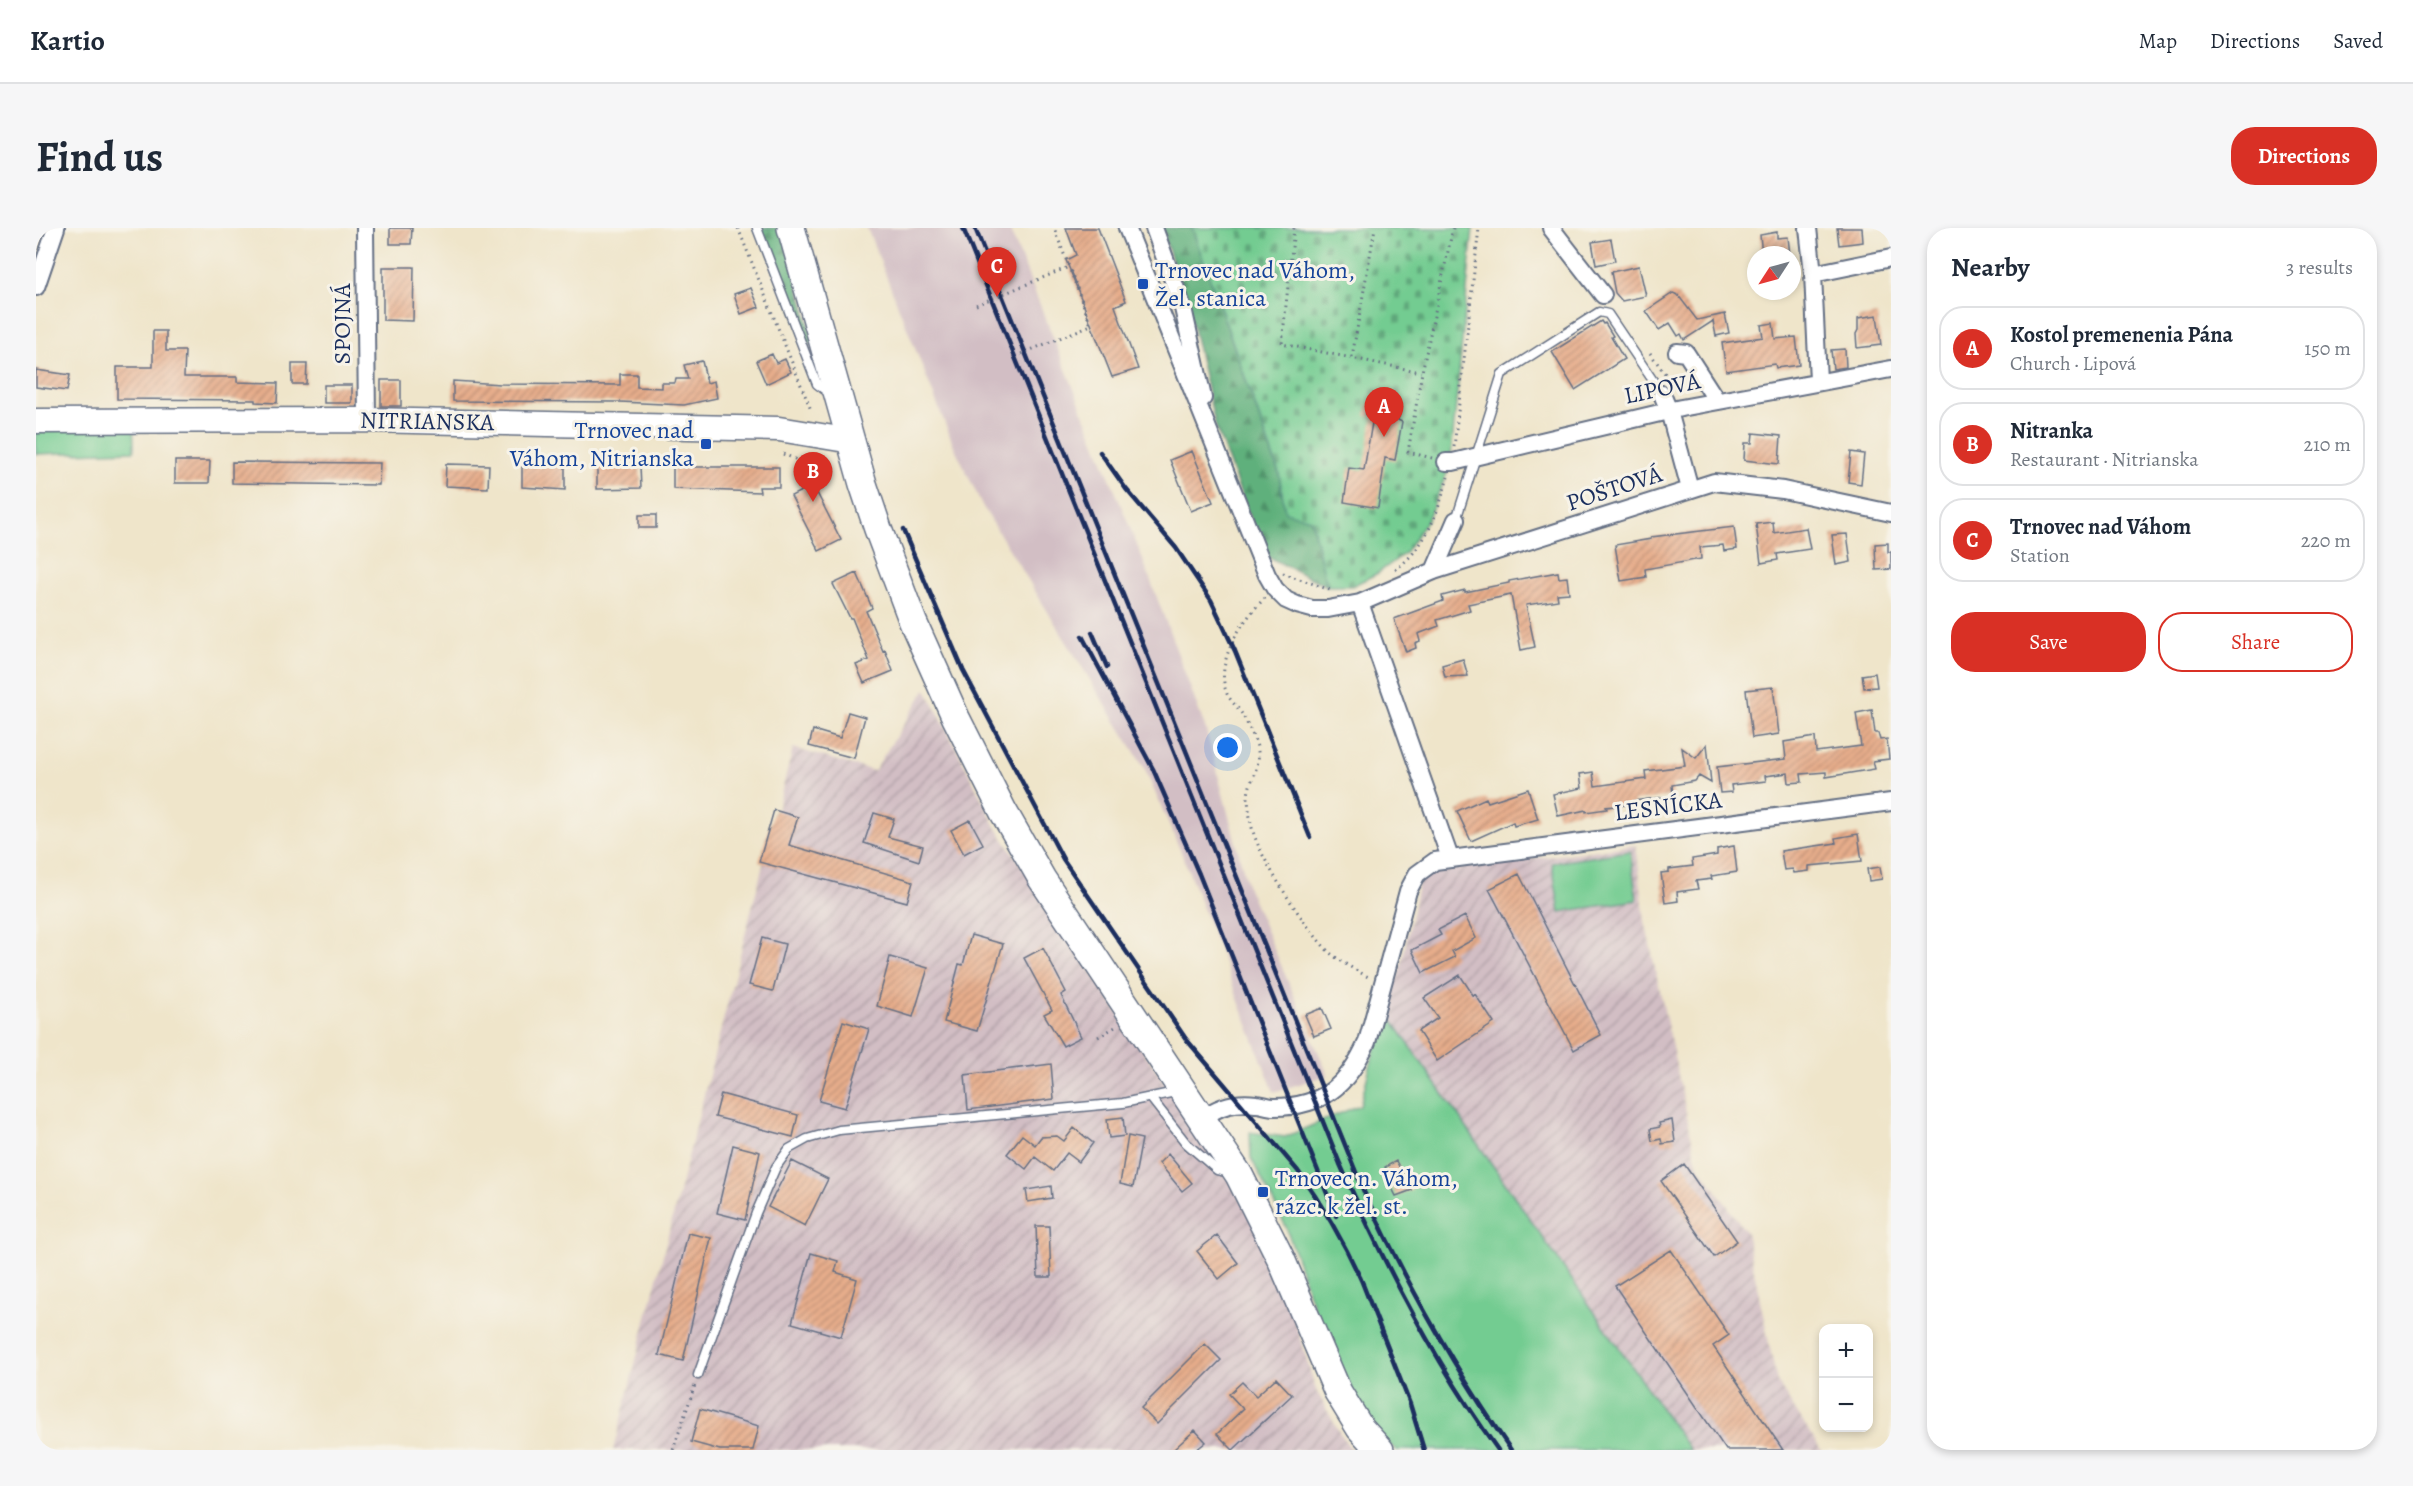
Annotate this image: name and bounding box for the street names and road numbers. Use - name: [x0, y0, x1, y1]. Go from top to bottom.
- street label: SPOJNÁ: [326, 282, 358, 365]
- street label: LIPOVÁ: [1621, 364, 1704, 412]
- street label: NITRIANSKA: [360, 404, 495, 438]
- street label: POŠTOVÁ: [1562, 457, 1667, 518]
- street label: LESNÍCKA: [1612, 783, 1725, 828]

